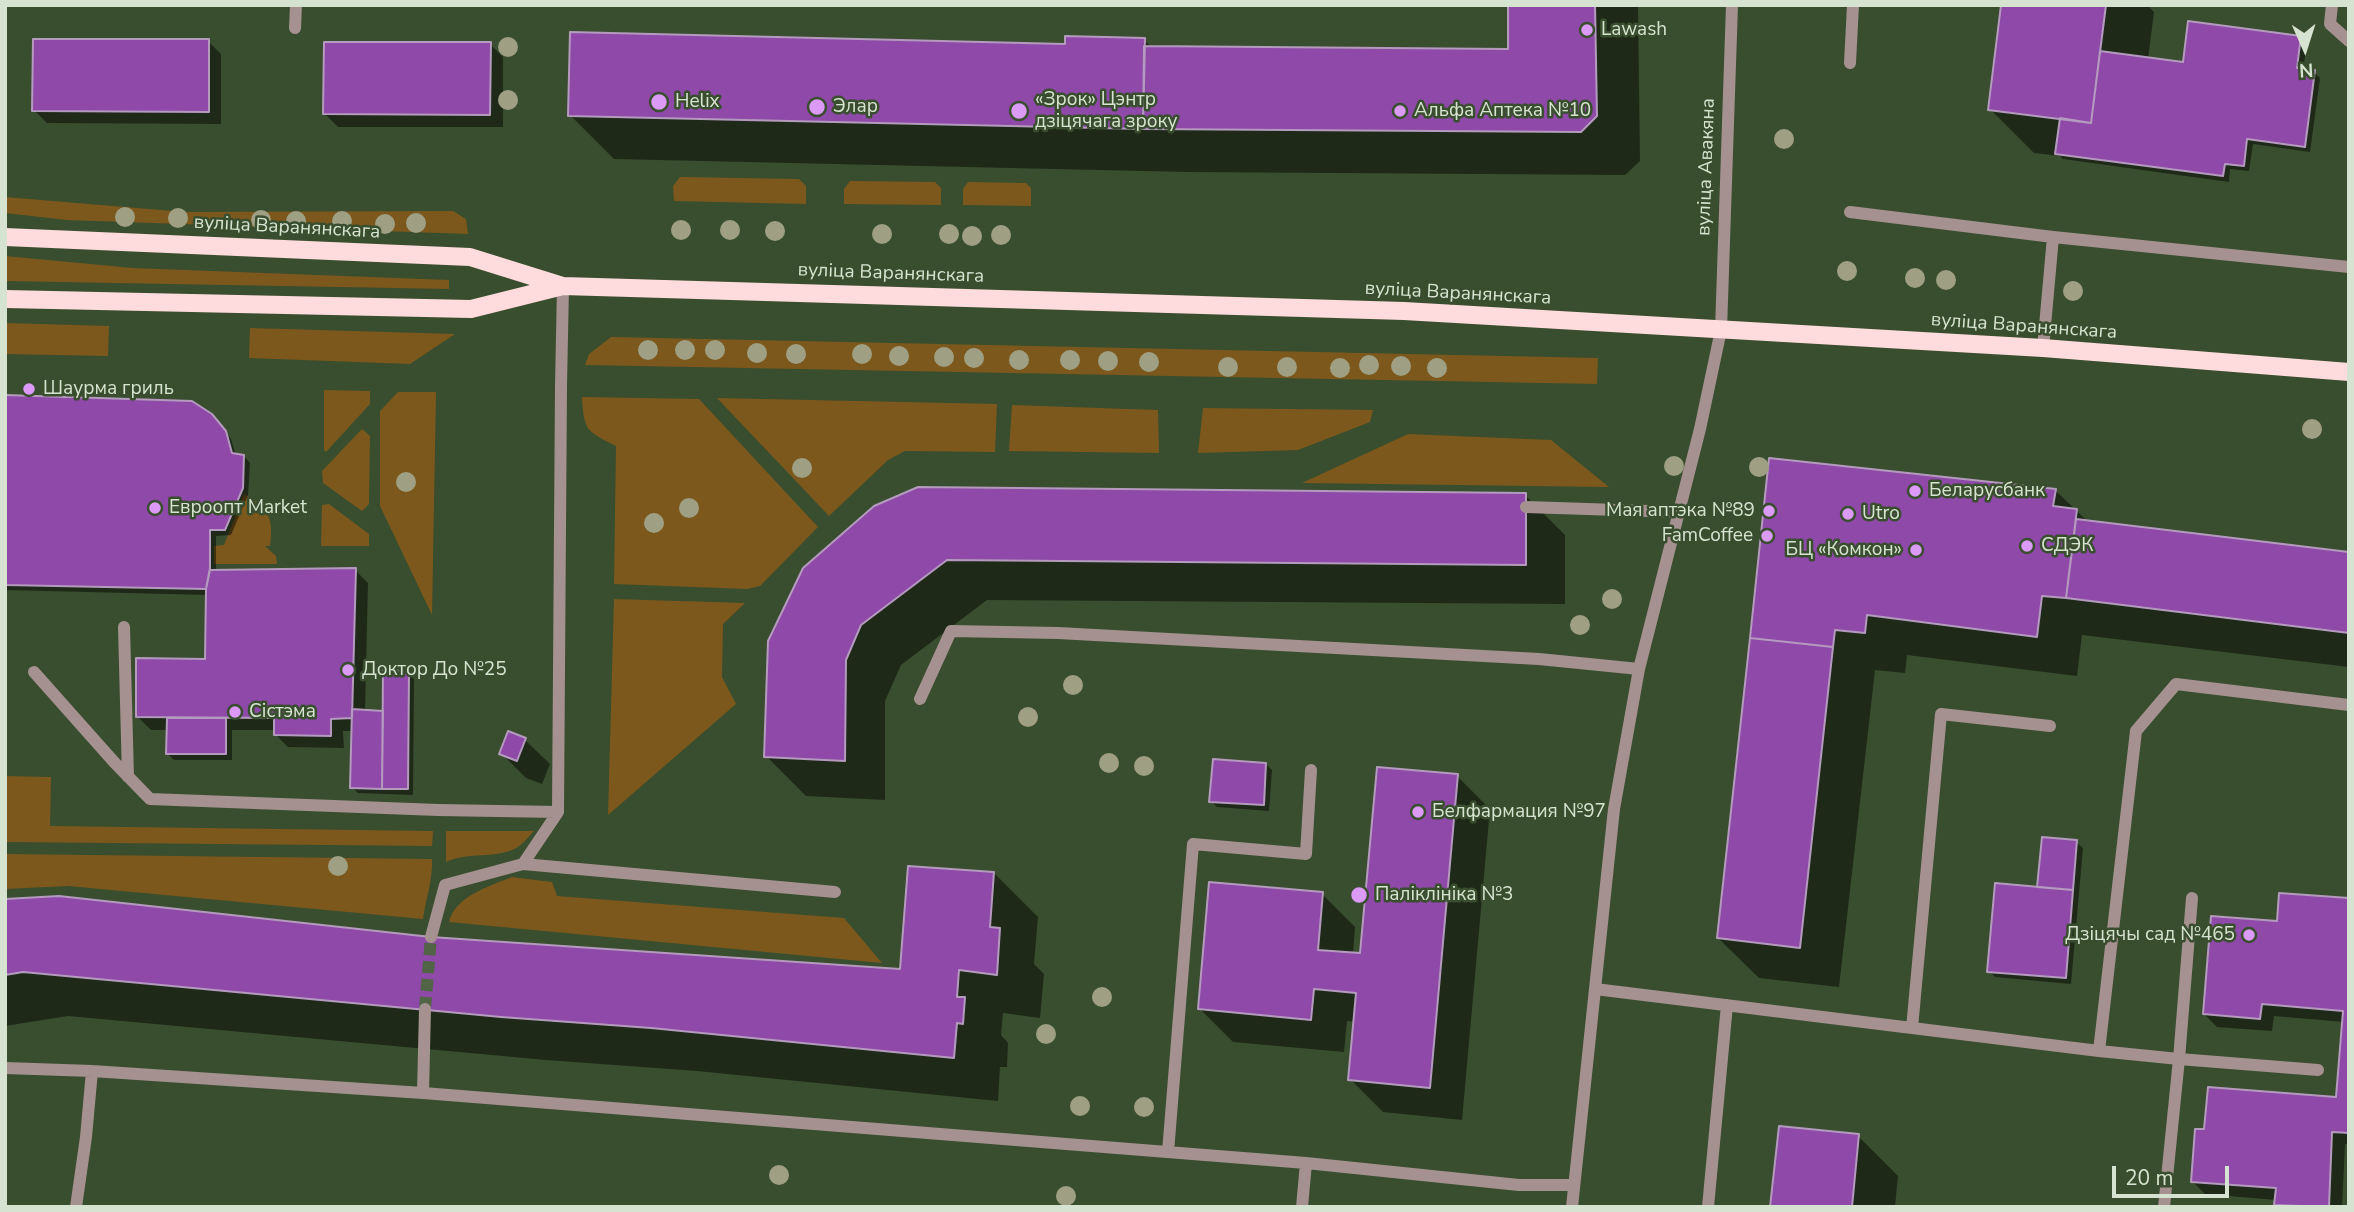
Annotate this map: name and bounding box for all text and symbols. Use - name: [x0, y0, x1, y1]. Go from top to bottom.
- north arrow: [2270, 14, 2340, 84]
- place label: Lawash: [1601, 19, 1667, 41]
- marker: Lawash: [1579, 22, 1595, 38]
- text: N: [2298, 57, 2314, 83]
- place label: «Зрок» Цэнтр дзіцячага зроку: [1035, 89, 1177, 133]
- place label: Helix: [675, 91, 720, 113]
- marker: Helix: [649, 92, 669, 112]
- place label: Элар: [833, 96, 878, 118]
- marker: Элар: [807, 97, 827, 117]
- street label: вуліца Авакяна: [1693, 98, 1721, 236]
- place label: Альфа Аптека №10: [1414, 100, 1591, 122]
- marker: «Зрок» Цэнтр дзіцячага зроку: [1009, 101, 1029, 121]
- marker: Альфа Аптека №10: [1392, 103, 1408, 119]
- street label: вуліца Варанянскага: [193, 212, 381, 244]
- street label: вуліца Варанянскага: [797, 259, 985, 289]
- street label: вуліца Варанянскага: [1364, 278, 1552, 310]
- street label: вуліца Варанянскага: [1930, 309, 2118, 345]
- place label: Шаурма гриль: [43, 378, 174, 400]
- marker: Шаурма гриль: [21, 381, 37, 397]
- place label: Беларусбанк: [1929, 480, 2045, 502]
- marker: Беларусбанк: [1907, 483, 1923, 499]
- place label: Евроопт Market: [169, 497, 307, 519]
- marker: Евроопт Market: [147, 500, 163, 516]
- place label: Мая аптэка №89: [1606, 500, 1755, 522]
- marker: Мая аптэка №89: [1761, 503, 1777, 519]
- place label: Utro: [1862, 503, 1900, 525]
- marker: Utro: [1840, 506, 1856, 522]
- place label: FamCoffee: [1662, 525, 1753, 547]
- marker: FamCoffee: [1759, 528, 1775, 544]
- place label: СДЭК: [2041, 535, 2094, 557]
- marker: СДЭК: [2019, 538, 2035, 554]
- place label: БЦ «Комкон»: [1786, 539, 1902, 561]
- marker: БЦ «Комкон»: [1908, 542, 1924, 558]
- place label: Доктор До №25: [362, 659, 507, 681]
- marker: Доктор До №25: [340, 662, 356, 678]
- place label: Сістэма: [249, 701, 316, 723]
- marker: Сістэма: [227, 704, 243, 720]
- place label: Белфармация №97: [1432, 801, 1606, 823]
- marker: Белфармация №97: [1410, 804, 1426, 820]
- place label: Паліклініка №3: [1375, 884, 1513, 906]
- marker: Паліклініка №3: [1349, 885, 1369, 905]
- place label: Дзіцячы сад №465: [2065, 924, 2235, 946]
- marker: Дзіцячы сад №465: [2241, 927, 2257, 943]
- scale bar: [2116, 1152, 2233, 1196]
- text: 20 m: [2125, 1164, 2174, 1192]

